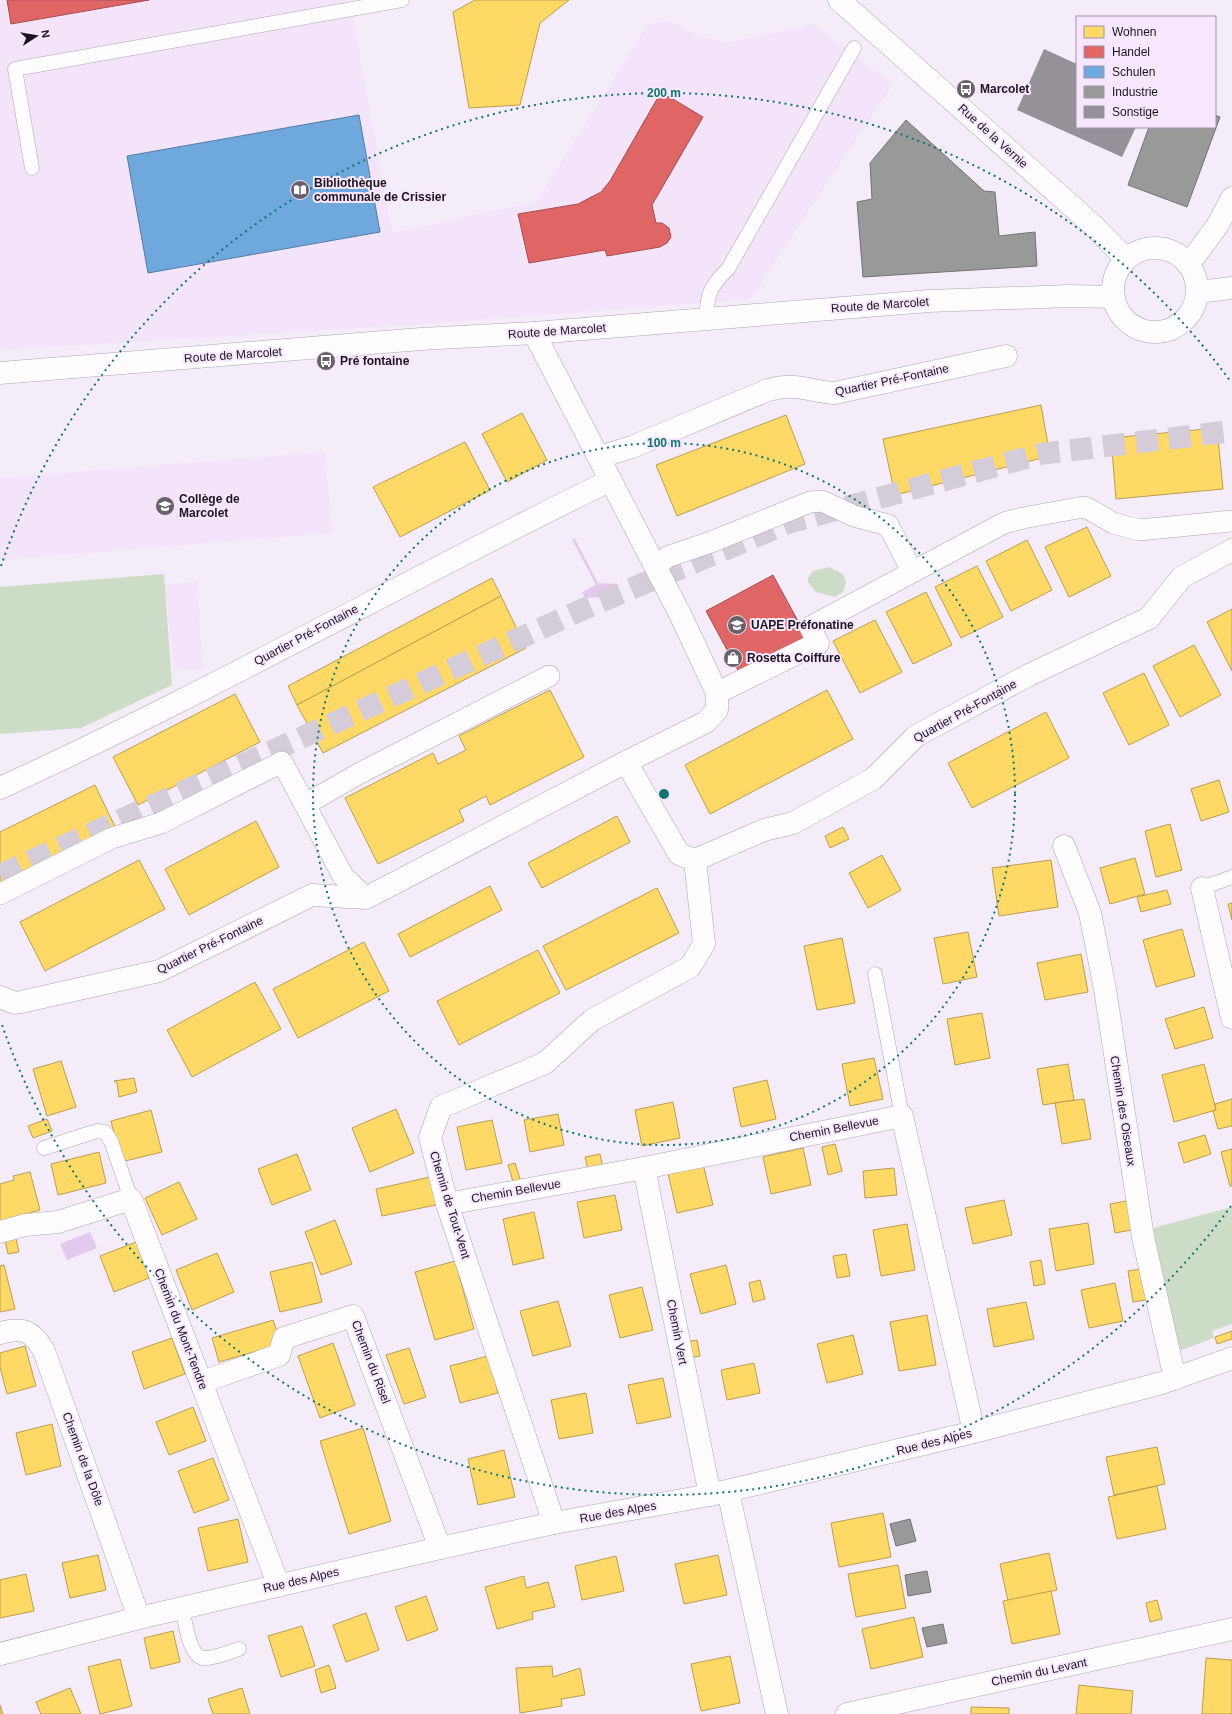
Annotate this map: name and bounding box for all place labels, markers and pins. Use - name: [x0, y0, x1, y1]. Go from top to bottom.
- bus stop icon: Marcolet: [955, 78, 977, 100]
- place label: Marcolet: [980, 82, 1029, 96]
- place label: Bibliothèque communale de Crissier: [314, 176, 446, 204]
- library icon: Bibliothèque communale de Crissier: [289, 179, 311, 201]
- bus stop icon: Pré fontaine: [315, 350, 337, 372]
- place label: Pré fontaine: [340, 354, 410, 368]
- place label: Collège de Marcolet: [179, 492, 240, 520]
- school or university icon: Collège de Marcolet: [154, 495, 176, 517]
- school or university icon: UAPE Préfonatine: [726, 614, 748, 636]
- place label: UAPE Préfonatine: [751, 618, 854, 632]
- shop icon: Rosetta Coiffure: [722, 647, 744, 669]
- place label: Rosetta Coiffure: [747, 651, 841, 665]
- centre of rings: [657, 787, 671, 801]

